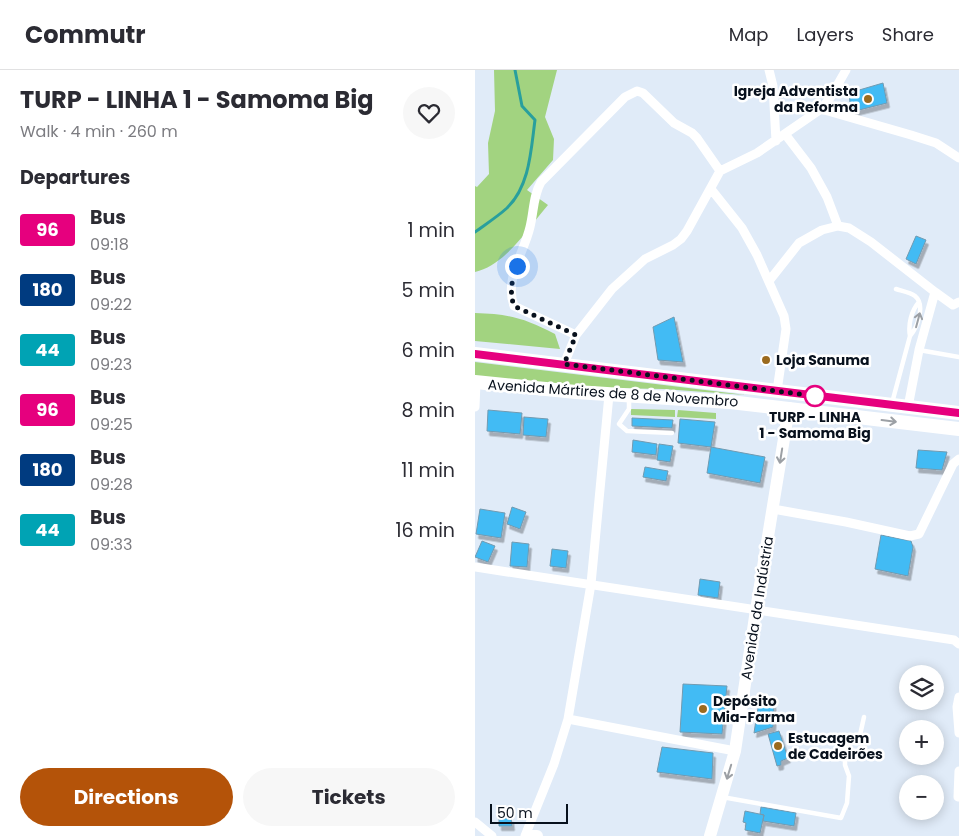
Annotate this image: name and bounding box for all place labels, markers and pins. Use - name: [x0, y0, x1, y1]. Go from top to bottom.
- place label: Igreja Adventista da Reforma: [734, 81, 858, 117]
- marker: Igreja Adventista da Reforma: [862, 93, 874, 105]
- place label: Loja Sanuma: [776, 350, 870, 370]
- marker: Loja Sanuma: [760, 354, 772, 366]
- marker: TURP - LINHA 1 - Samoma Big: [804, 385, 826, 407]
- place label: TURP - LINHA 1 - Samoma Big: [759, 407, 871, 443]
- place label: Depósito Mia-Farma: [713, 691, 795, 727]
- marker: Depósito Mia-Farma: [697, 703, 709, 715]
- place label: Estucagem de Cadeirões: [788, 728, 883, 764]
- marker: Estucagem de Cadeirões: [772, 740, 784, 752]

